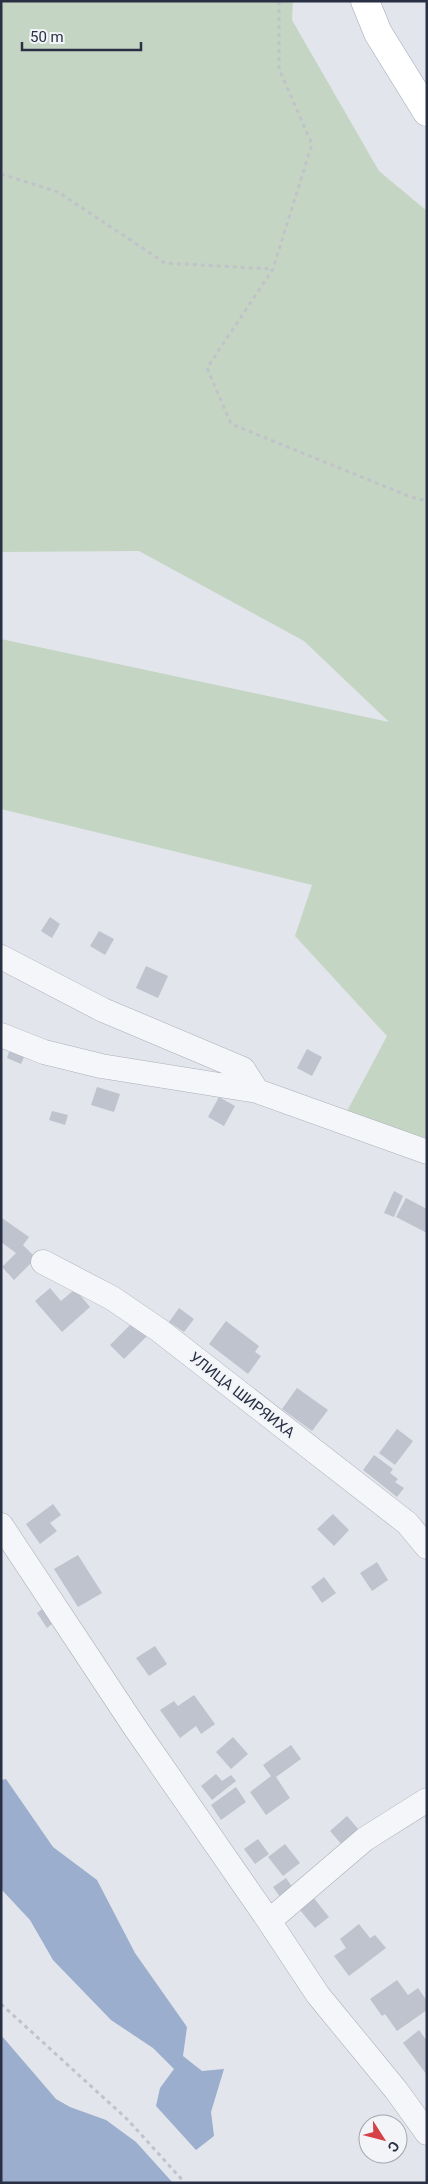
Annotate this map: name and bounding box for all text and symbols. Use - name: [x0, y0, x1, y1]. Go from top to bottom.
- scale bar: [22, 20, 141, 52]
- text: 50 m: [30, 28, 64, 46]
- street label: УЛИЦА ШИРЯИХА: [186, 1348, 298, 1442]
- north arrow: [358, 2114, 408, 2164]
- text: С: [384, 2138, 403, 2155]

